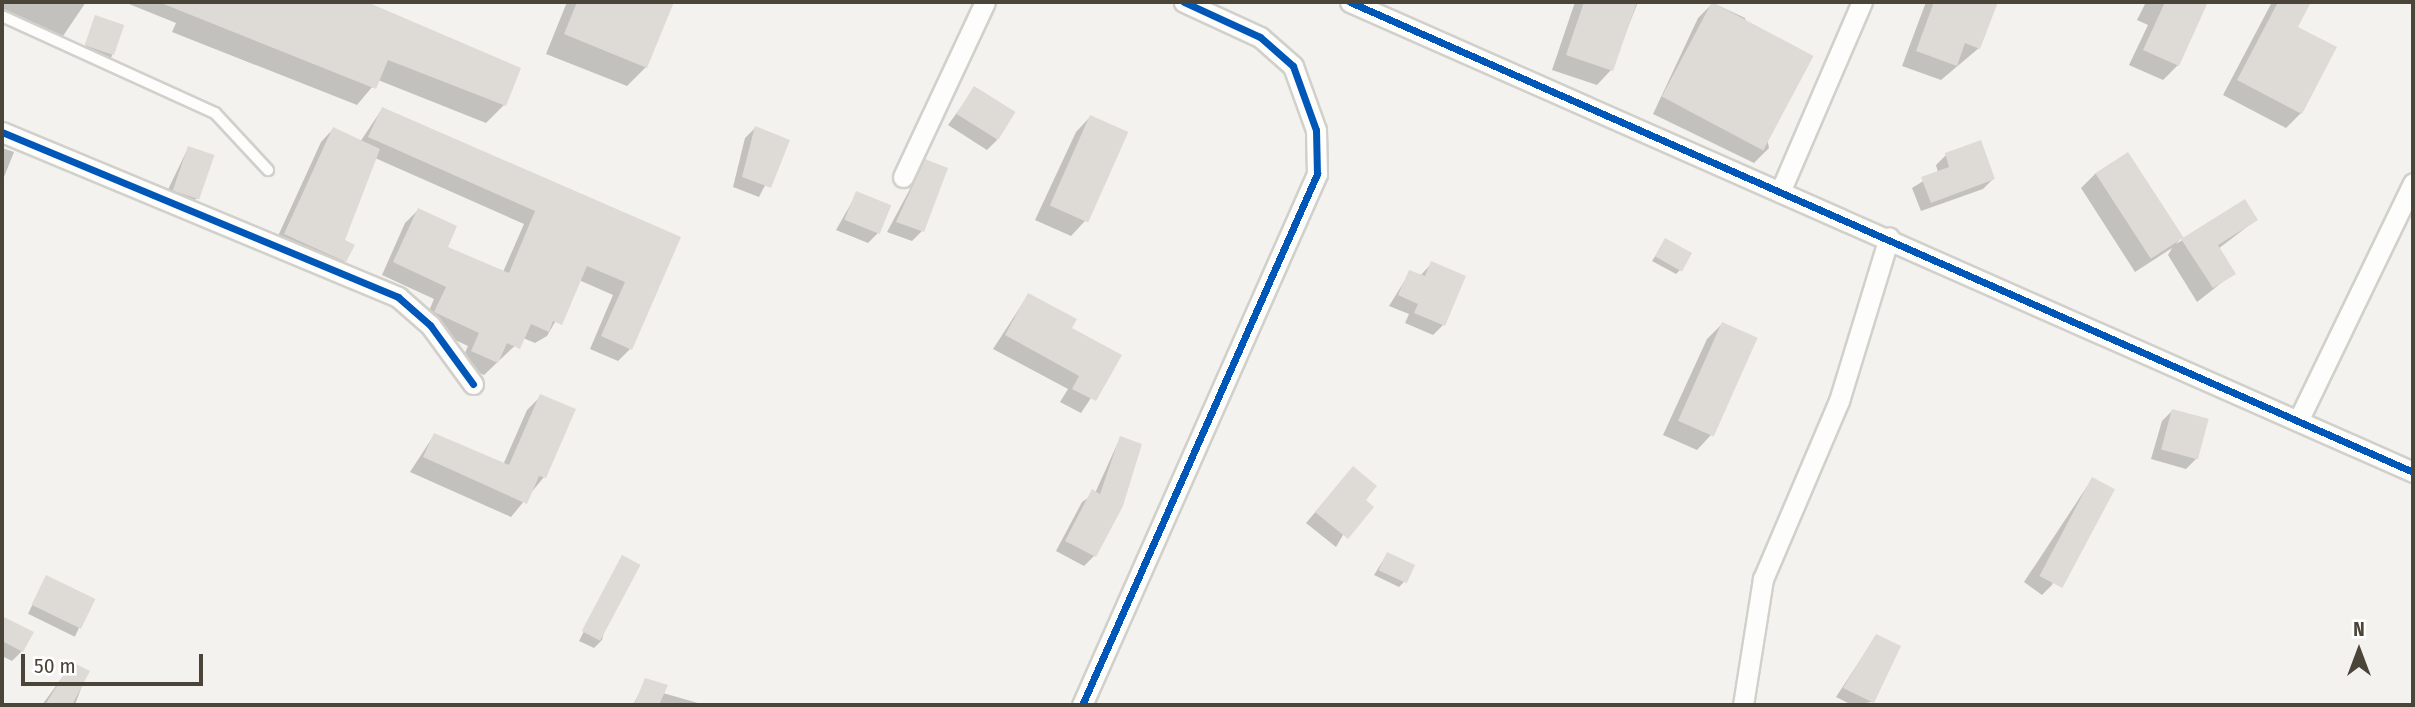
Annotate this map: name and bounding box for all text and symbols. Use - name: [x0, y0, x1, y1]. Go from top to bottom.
- north arrow: [2324, 616, 2394, 686]
- text: N: [2353, 618, 2365, 641]
- scale bar: [24, 640, 206, 684]
- text: 50 m: [34, 653, 76, 679]

